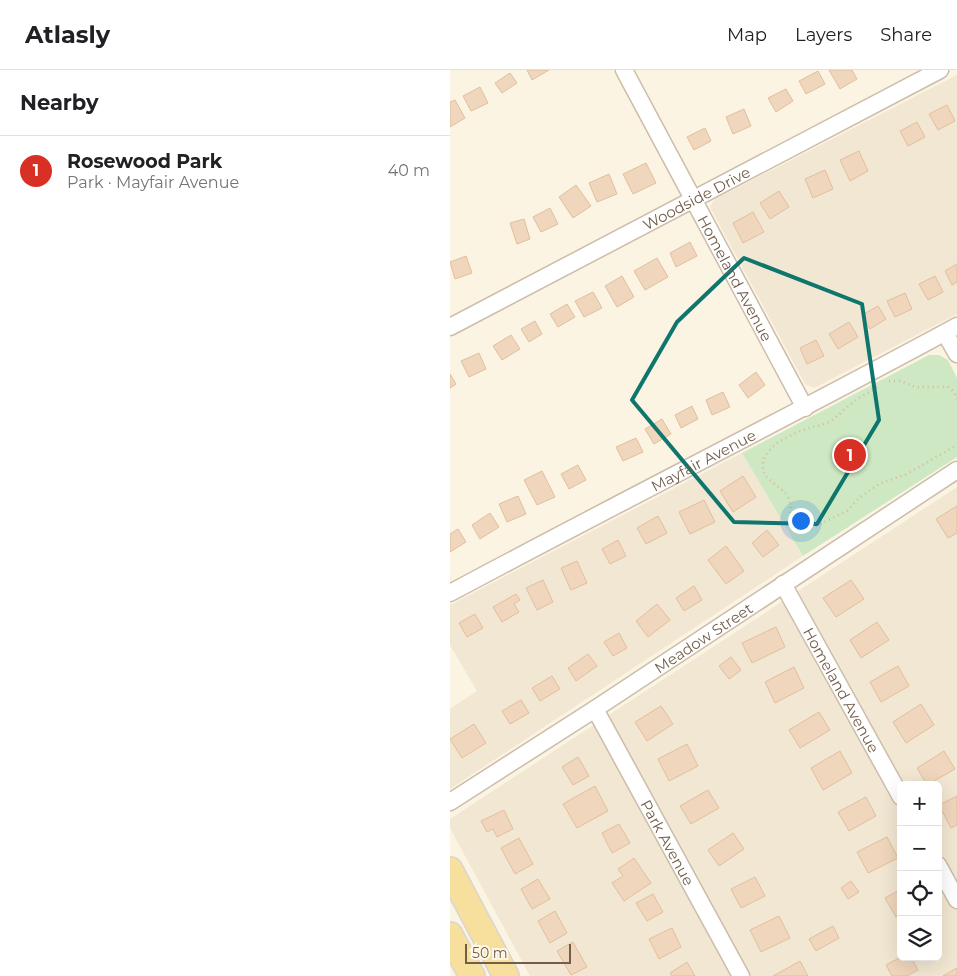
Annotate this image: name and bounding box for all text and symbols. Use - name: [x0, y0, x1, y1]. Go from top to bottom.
- text: Atlasly: [25, 20, 110, 49]
- text: Map: [727, 24, 767, 46]
- text: Layers: [795, 24, 852, 46]
- text: Share: [880, 24, 932, 46]
- text: Nearby: [20, 90, 99, 115]
- text: Rosewood Park: [67, 150, 222, 173]
- text: 1: [33, 161, 39, 180]
- text: 40 m: [388, 161, 430, 180]
- street label: Woodside Drive: [639, 162, 753, 234]
- text: Park · Mayfair Avenue: [67, 173, 239, 192]
- street label: Homeland Avenue: [694, 212, 777, 344]
- street label: Mayfair Avenue: [648, 425, 759, 495]
- pin: 1: [834, 436, 866, 474]
- your location: [788, 508, 814, 534]
- street label: Meadow Street: [651, 598, 756, 677]
- street label: Homeland Avenue: [799, 624, 884, 756]
- map controls: [897, 781, 942, 961]
- button: +: [897, 781, 942, 826]
- street label: Park Avenue: [637, 796, 699, 889]
- button: −: [897, 826, 942, 871]
- button: locate: [897, 871, 942, 916]
- button: layers: [897, 916, 942, 961]
- scale bar: [465, 941, 571, 964]
- text: 50 m: [472, 944, 508, 962]

